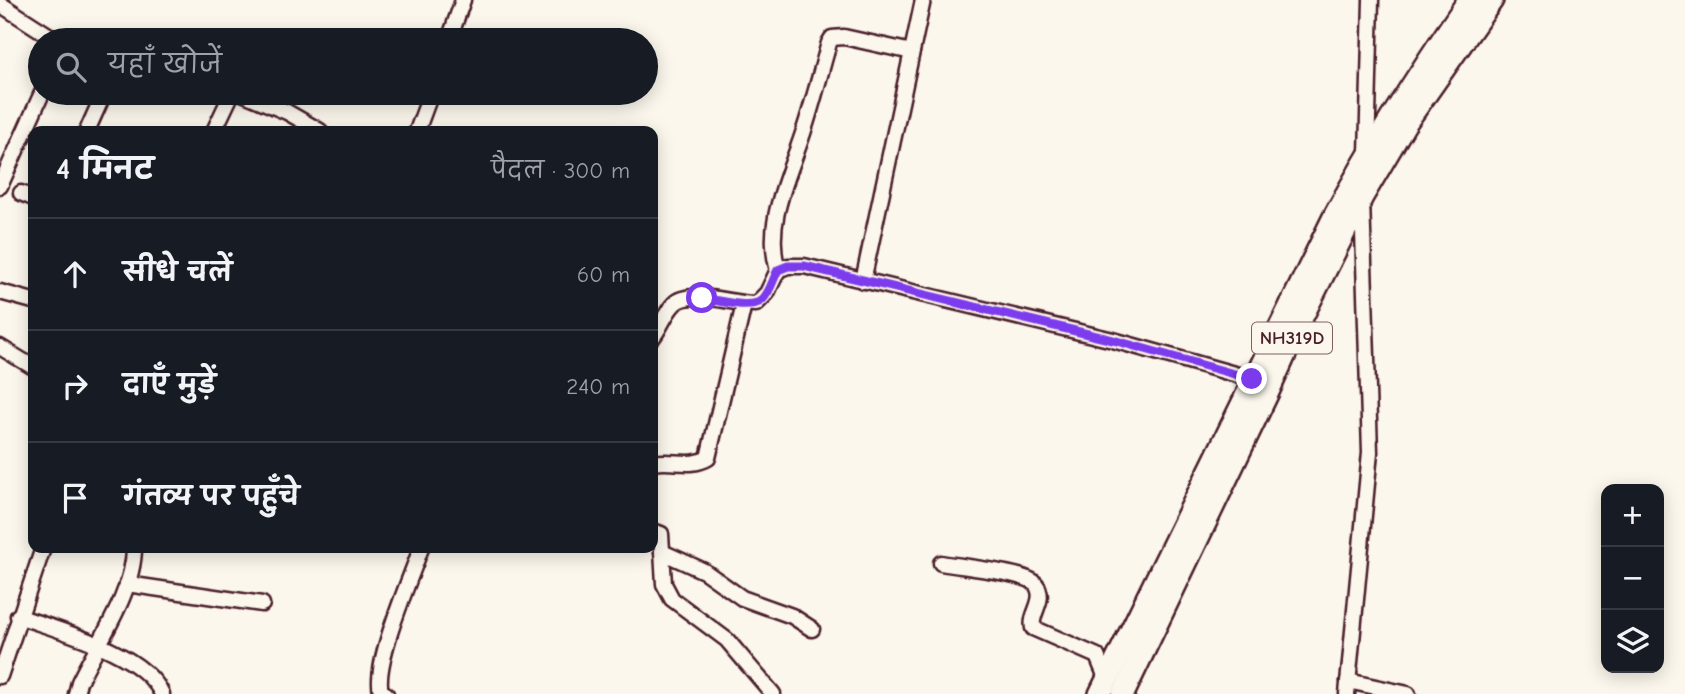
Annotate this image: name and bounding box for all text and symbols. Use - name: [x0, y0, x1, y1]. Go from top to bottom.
- search box: [28, 28, 658, 105]
- icon: search: [52, 48, 90, 86]
- text: यहाँ खोजें: [108, 50, 222, 80]
- text: 4 मिनट: [56, 152, 154, 187]
- text: पैदल · 300 m: [491, 157, 630, 184]
- icon: ahead: [56, 255, 94, 293]
- text: सीधे चलें: [123, 258, 232, 288]
- text: 60 m: [577, 261, 630, 288]
- route start: [686, 282, 717, 313]
- road number: NH319D: [1252, 322, 1332, 354]
- route end: [1236, 363, 1267, 394]
- icon: right: [56, 367, 94, 405]
- text: दाएँ मुड़ें: [123, 370, 216, 400]
- text: 240 m: [566, 373, 630, 400]
- icon: arrive: [56, 479, 94, 517]
- text: गंतव्य पर पहुँचे: [123, 482, 300, 512]
- map controls: [1601, 484, 1664, 673]
- button: +: [1601, 484, 1664, 547]
- button: −: [1601, 547, 1664, 610]
- button: layers: [1601, 610, 1664, 673]

